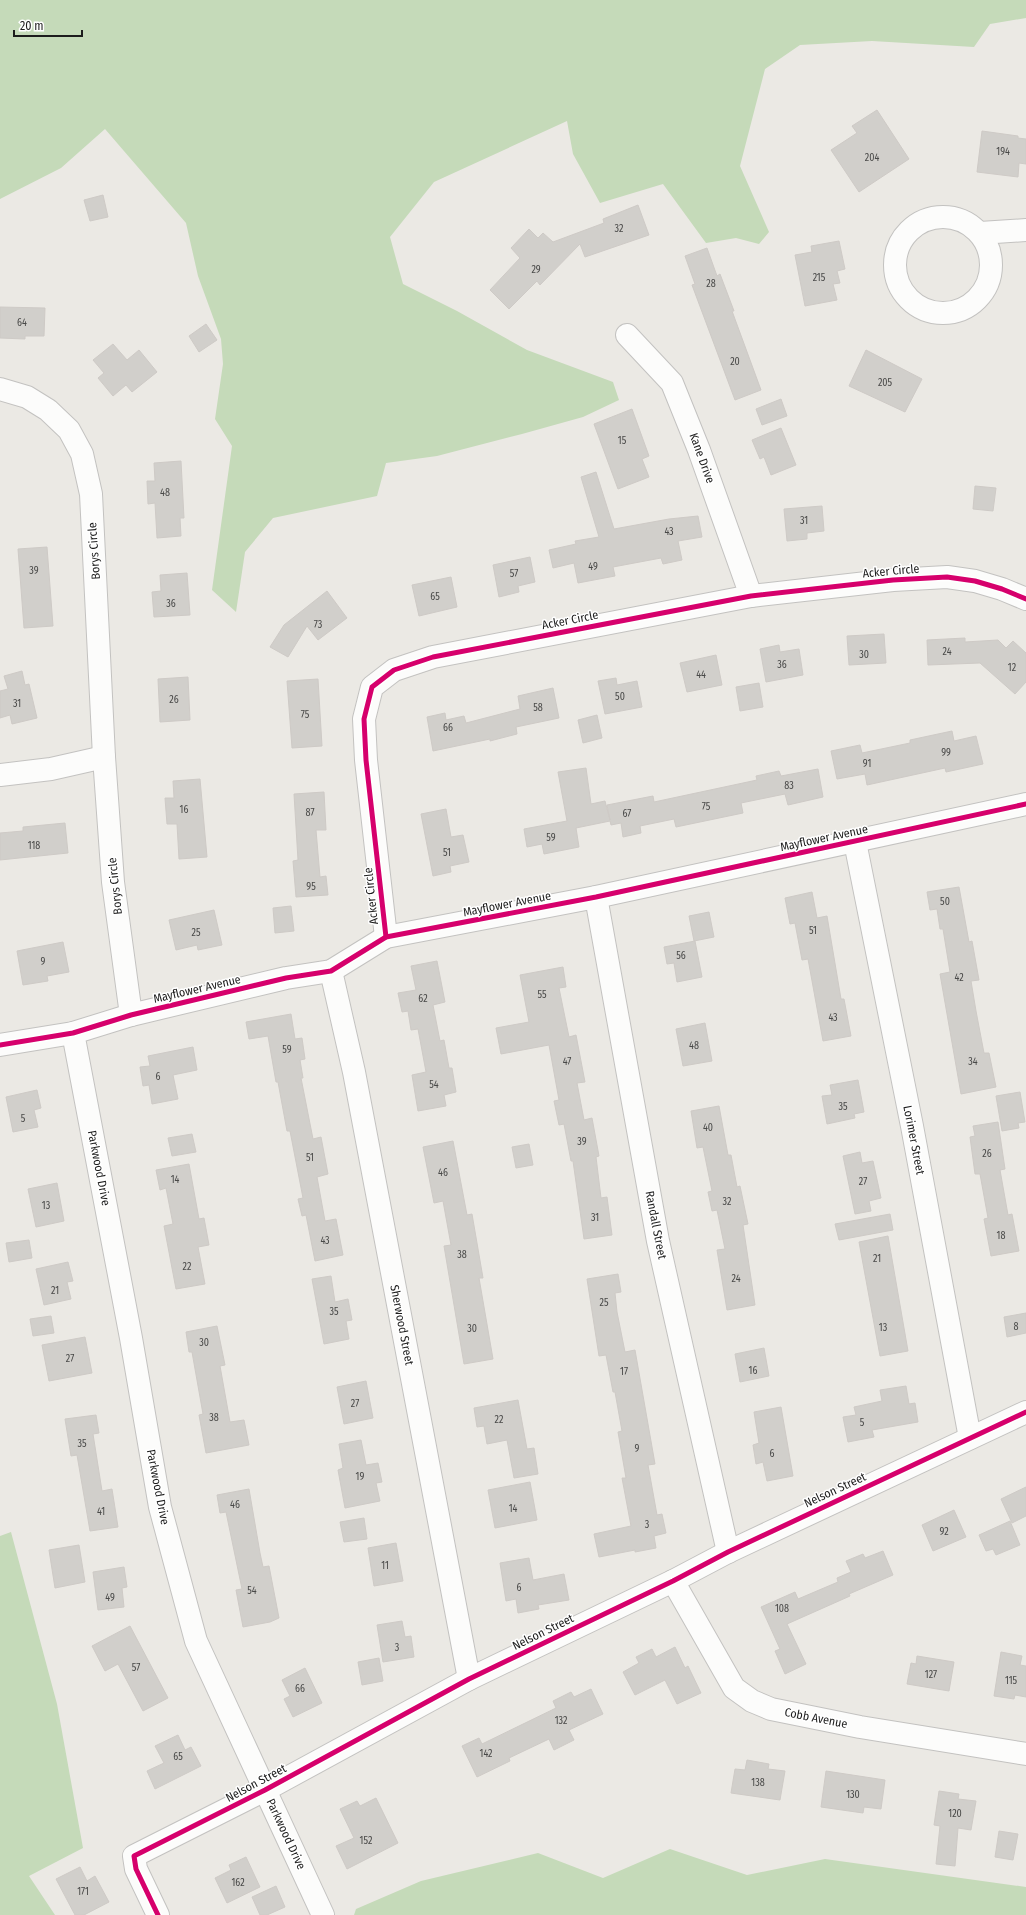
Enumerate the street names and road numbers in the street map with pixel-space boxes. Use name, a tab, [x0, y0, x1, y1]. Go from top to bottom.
street label: Kane Drive	[686, 431, 718, 485]
street label: Borys Circle	[85, 522, 103, 580]
street label: Acker Circle	[862, 562, 920, 580]
street label: Acker Circle	[541, 608, 599, 632]
street label: Mayflower Avenue	[779, 822, 869, 854]
street label: Borys Circle	[105, 857, 125, 915]
street label: Acker Circle	[361, 867, 381, 925]
street label: Mayflower Avenue	[462, 889, 552, 919]
street label: Mayflower Avenue	[152, 972, 242, 1006]
street label: Lorimer Street	[900, 1104, 928, 1176]
street label: Parkwood Drive	[85, 1129, 113, 1207]
street label: Randall Street	[642, 1190, 670, 1261]
street label: Sherwood Street	[387, 1284, 417, 1366]
street label: Parkwood Drive	[144, 1448, 172, 1526]
street label: Nelson Street	[802, 1470, 868, 1510]
street label: Nelson Street	[510, 1611, 576, 1653]
street label: Cobb Avenue	[783, 1705, 849, 1731]
street label: Nelson Street	[223, 1761, 289, 1805]
street label: Parkwood Drive	[264, 1796, 309, 1872]

